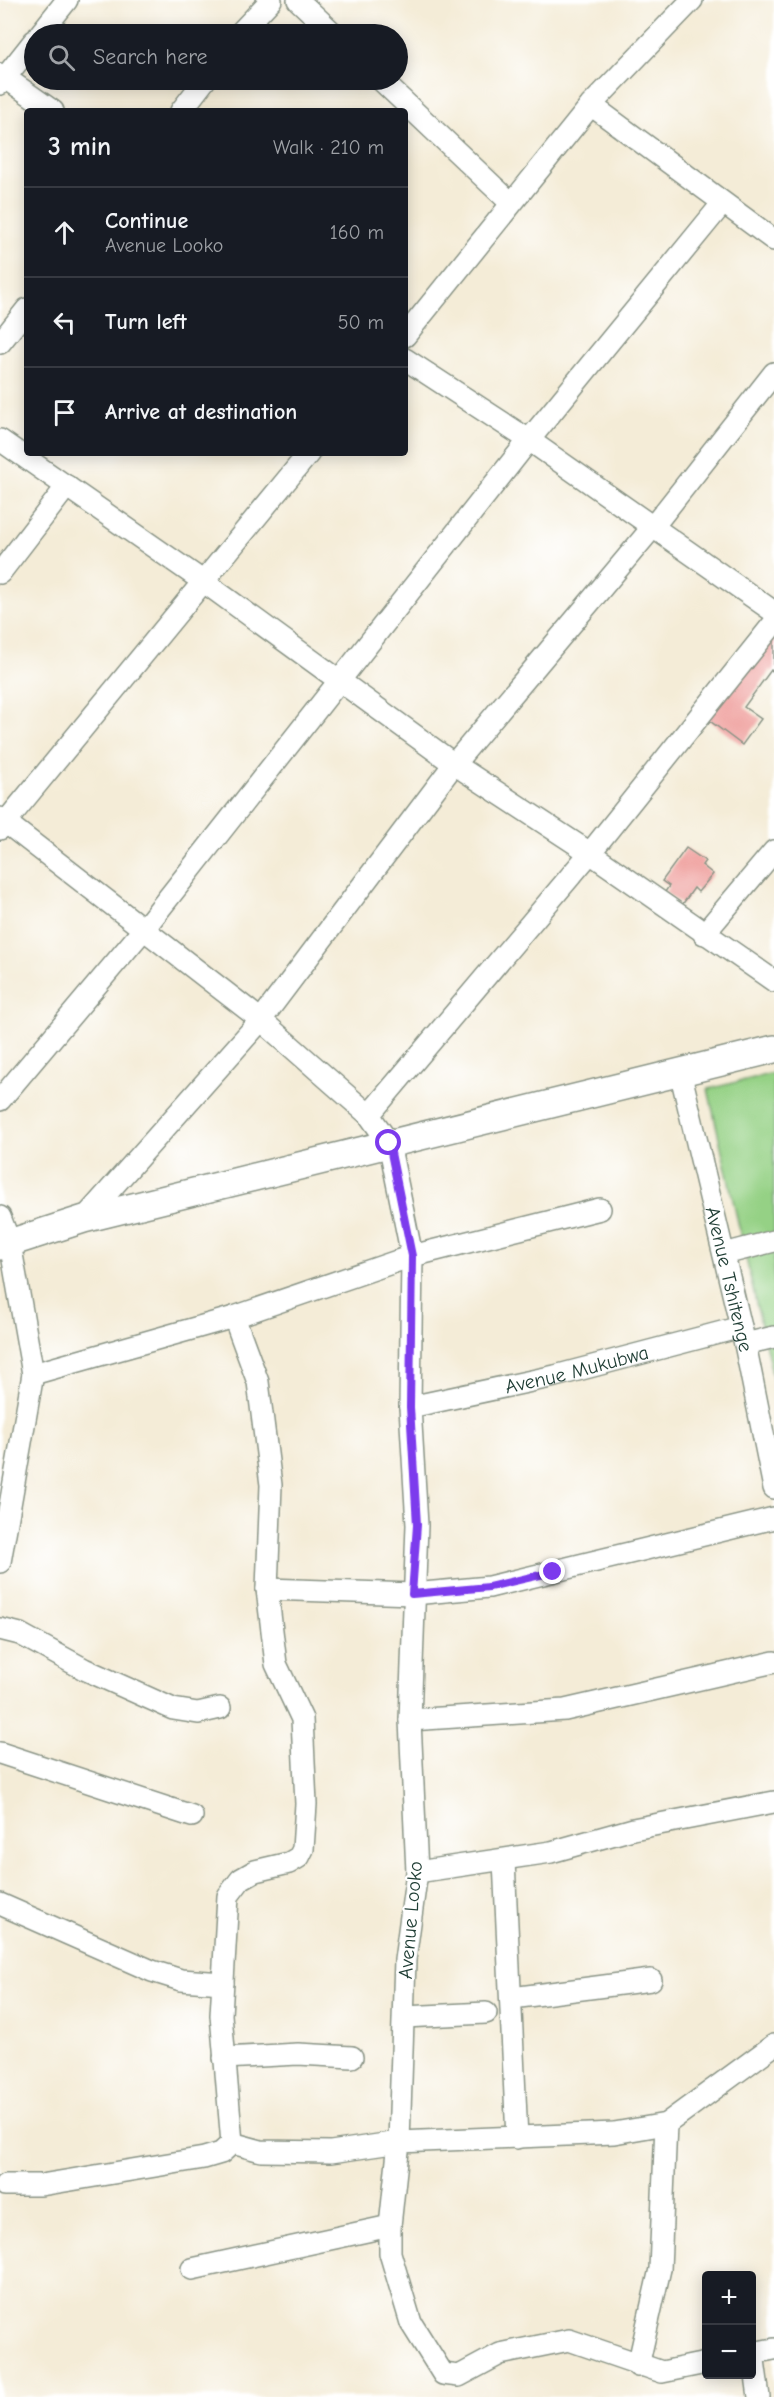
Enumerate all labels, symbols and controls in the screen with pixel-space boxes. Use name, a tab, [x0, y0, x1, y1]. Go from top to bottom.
search box	[24, 24, 408, 90]
icon: search	[45, 41, 78, 74]
text: Search here	[93, 44, 208, 70]
text: 3 min	[48, 132, 111, 162]
text: Walk · 210 m	[273, 136, 384, 159]
text: Continue	[105, 208, 188, 234]
icon: ahead	[48, 216, 81, 249]
text: 160 m	[330, 221, 384, 244]
text: Avenue Looko	[105, 234, 223, 257]
icon: left	[48, 306, 81, 339]
text: Turn left	[105, 309, 187, 335]
text: 50 m	[338, 311, 384, 334]
icon: arrive	[48, 396, 81, 429]
text: Arrive at destination	[105, 399, 297, 425]
route start	[375, 1129, 401, 1155]
street label: Avenue Tshitenge	[701, 1204, 757, 1354]
street label: Avenue Mukubwa	[503, 1341, 651, 1398]
route end	[539, 1558, 565, 1584]
street label: Avenue Looko	[394, 1860, 427, 1980]
map controls	[702, 2271, 756, 2379]
button: +	[702, 2271, 756, 2325]
button: −	[702, 2325, 756, 2379]

